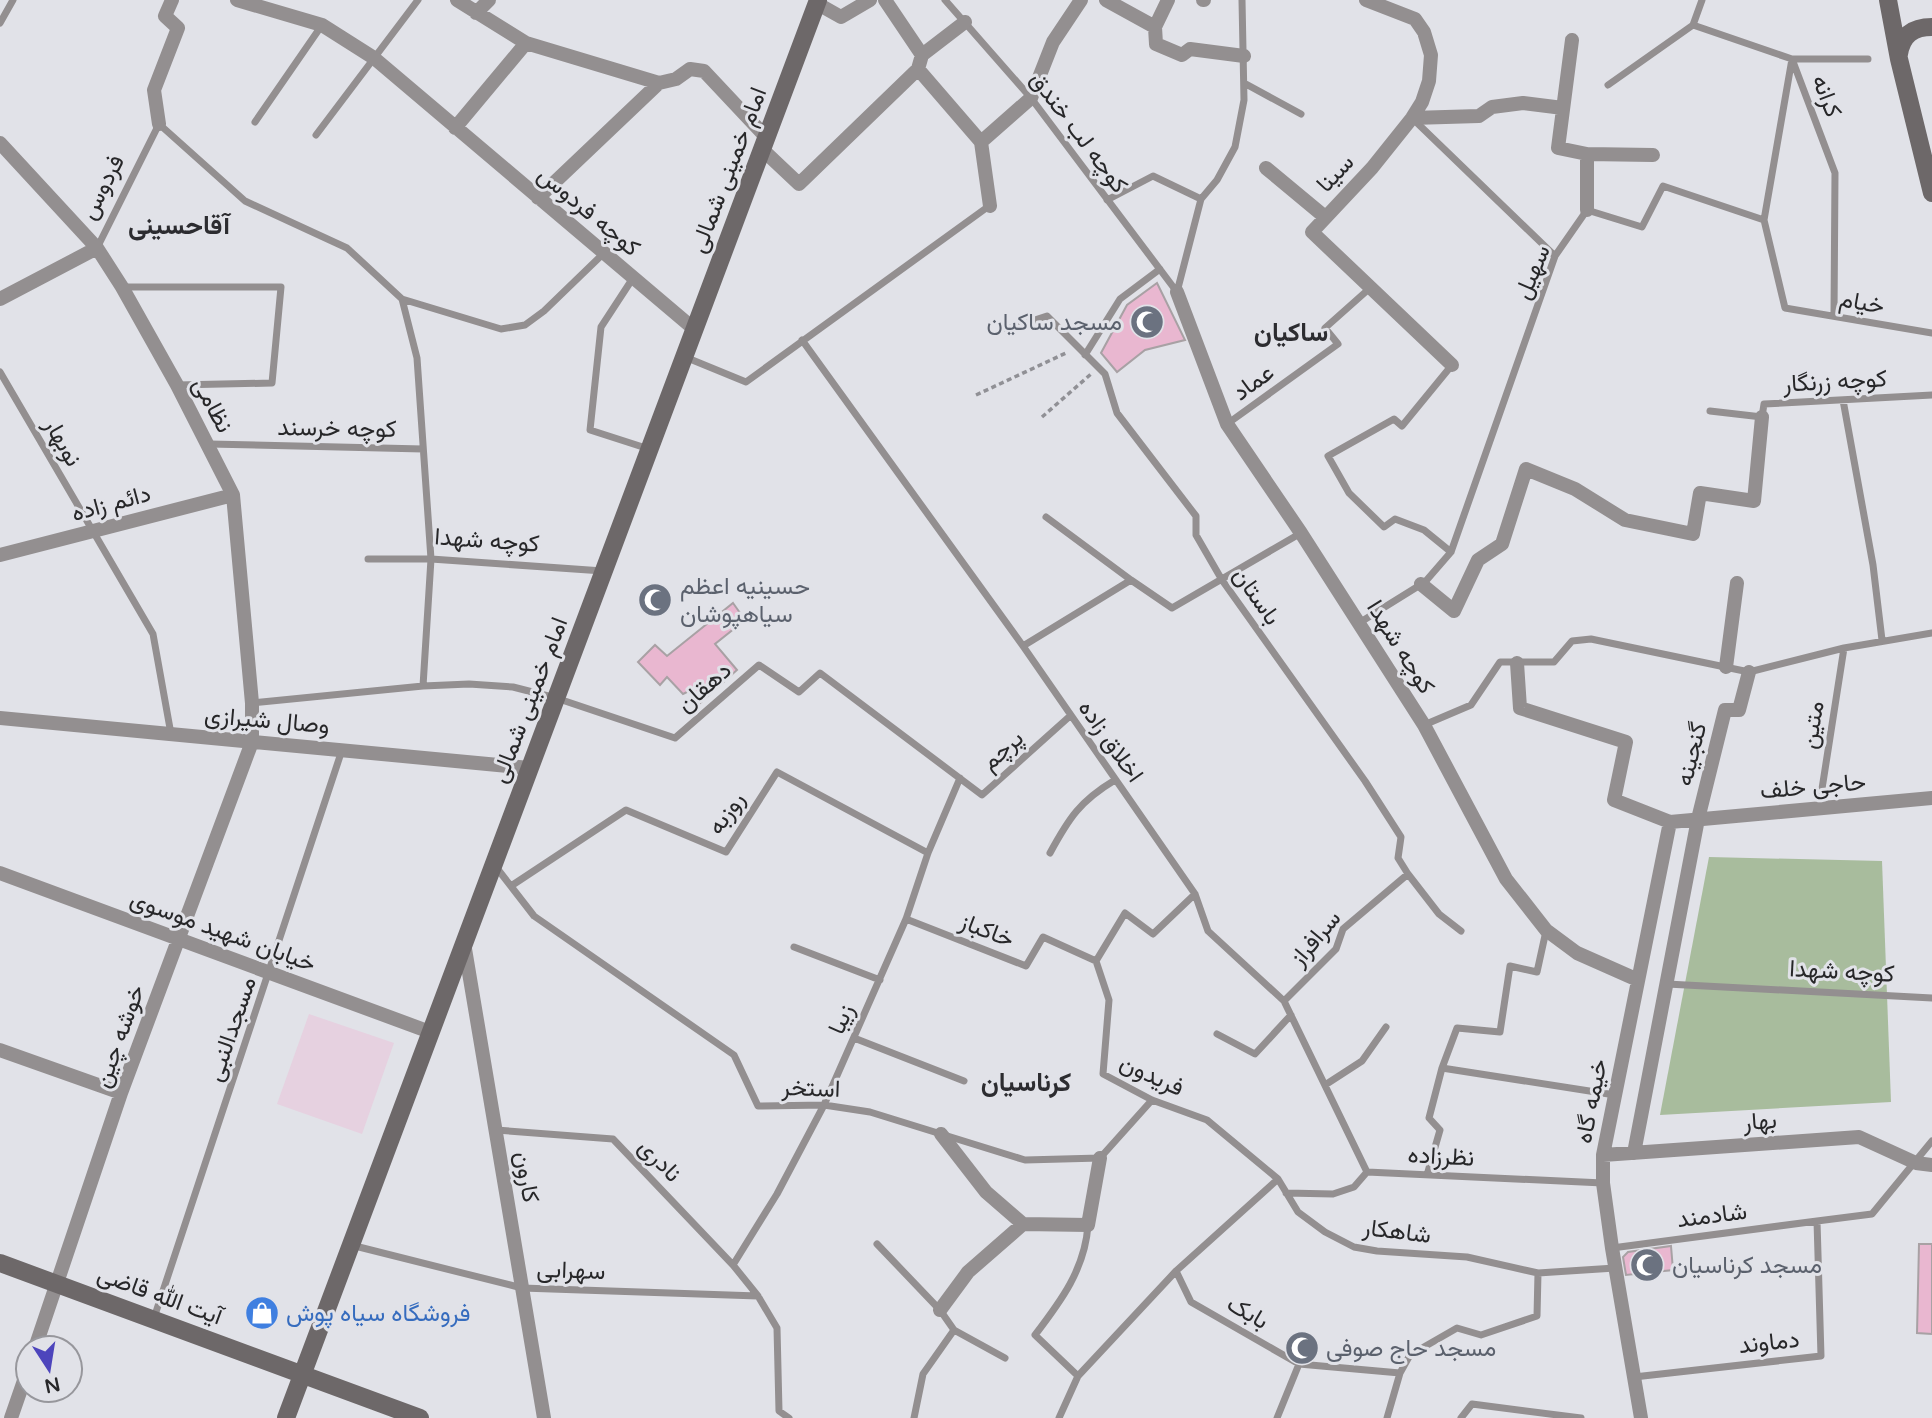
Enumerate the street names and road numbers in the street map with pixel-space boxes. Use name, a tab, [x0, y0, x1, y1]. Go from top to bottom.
street label: کوچه لب خندق	[1023, 66, 1134, 200]
street label: کرانه	[1805, 71, 1848, 122]
street label: امام خمینی شمالی	[684, 83, 774, 257]
street label: سینا	[1310, 148, 1360, 199]
street label: فردوس	[74, 150, 131, 224]
street label: کوچه فردوس	[531, 160, 646, 263]
street label: سهیل	[1508, 241, 1557, 304]
street label: خیام	[1837, 284, 1887, 322]
street label: عماد	[1227, 358, 1280, 407]
street label: کوچه زرنگار	[1781, 364, 1888, 400]
street label: نظامی	[186, 373, 239, 438]
street label: نوبهار	[37, 412, 88, 472]
street label: کوچه خرسند	[277, 413, 397, 445]
street label: دائم زاده	[68, 479, 154, 529]
street label: کوچه شهدا	[433, 522, 541, 560]
street label: باستان	[1226, 562, 1287, 631]
street label: کوچه شهدا	[1360, 595, 1441, 700]
street label: امام خمینی شمالی	[485, 613, 575, 787]
street label: دهقان	[671, 656, 737, 719]
street label: اخلاق زاده	[1072, 695, 1149, 788]
street label: متین	[1794, 699, 1831, 751]
street label: وصال شیرازی	[203, 701, 331, 740]
street label: گنجینه	[1670, 719, 1713, 789]
street label: پرچم	[975, 724, 1030, 778]
street label: حاجی خلف	[1759, 767, 1867, 806]
street label: روزبه	[701, 786, 751, 840]
street label: خیابان شهید موسوی	[126, 884, 320, 979]
street label: سرافراز	[1283, 904, 1347, 973]
street label: خاکباز	[955, 907, 1018, 954]
street label: کوچه شهدا	[1789, 954, 1895, 990]
street label: مسجدالنبی	[200, 973, 263, 1085]
street label: خوشه چین	[87, 981, 152, 1092]
street label: زیبا	[822, 999, 861, 1039]
street label: فریدون	[1115, 1048, 1188, 1103]
street label: خیمه گاه	[1569, 1056, 1614, 1146]
street label: استخر	[780, 1073, 841, 1104]
street label: بهار	[1741, 1106, 1778, 1137]
street label: نادری	[632, 1132, 687, 1188]
street label: نظرزاده	[1407, 1140, 1475, 1173]
street label: کارون	[508, 1149, 545, 1205]
street label: شادمند	[1675, 1197, 1749, 1234]
street label: شاهکار	[1360, 1213, 1433, 1250]
street label: سهرابی	[536, 1255, 606, 1286]
street label: آیت الله قاضی	[93, 1259, 229, 1332]
street label: بابک	[1222, 1289, 1274, 1336]
street label: دماوند	[1737, 1325, 1801, 1360]

